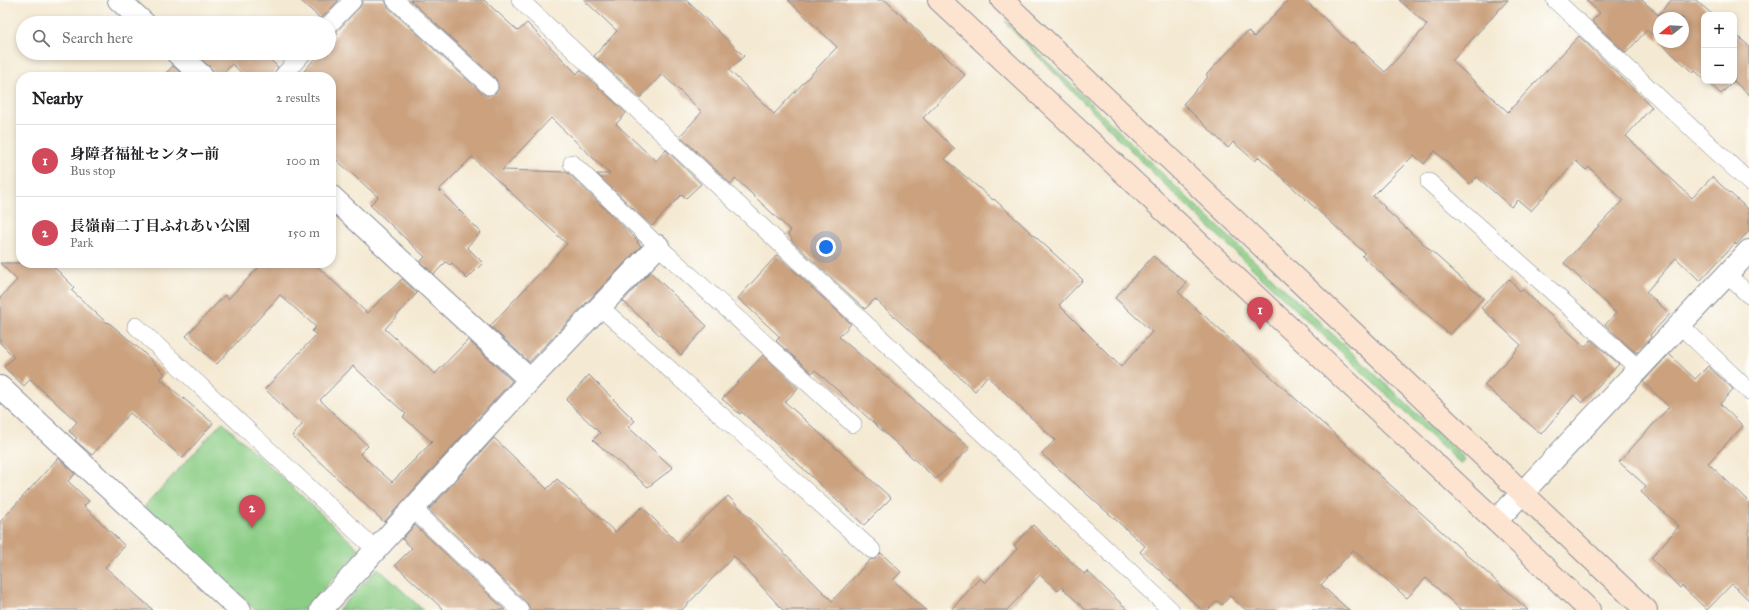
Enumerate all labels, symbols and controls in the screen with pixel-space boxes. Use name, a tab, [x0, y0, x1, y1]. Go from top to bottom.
north arrow	[1653, 12, 1689, 48]
map controls	[1701, 12, 1737, 84]
button: +	[1701, 12, 1737, 48]
search box	[16, 16, 336, 60]
icon: search	[30, 27, 52, 49]
text: Search here	[62, 29, 133, 47]
button: −	[1701, 48, 1737, 84]
text: Nearby	[32, 88, 83, 109]
text: 2 results	[276, 90, 320, 106]
text: 身障者福祉センター前	[70, 145, 219, 163]
text: 1	[42, 153, 48, 169]
text: 100 m	[286, 153, 320, 169]
text: Bus stop	[70, 163, 116, 179]
text: 長嶺南二丁目ふれあい公園	[70, 217, 250, 235]
text: 2	[42, 225, 48, 241]
text: 150 m	[288, 225, 320, 241]
text: Park	[70, 235, 94, 251]
your location	[816, 237, 836, 257]
pin: 1	[1247, 297, 1273, 330]
pin: 2	[239, 495, 265, 528]

